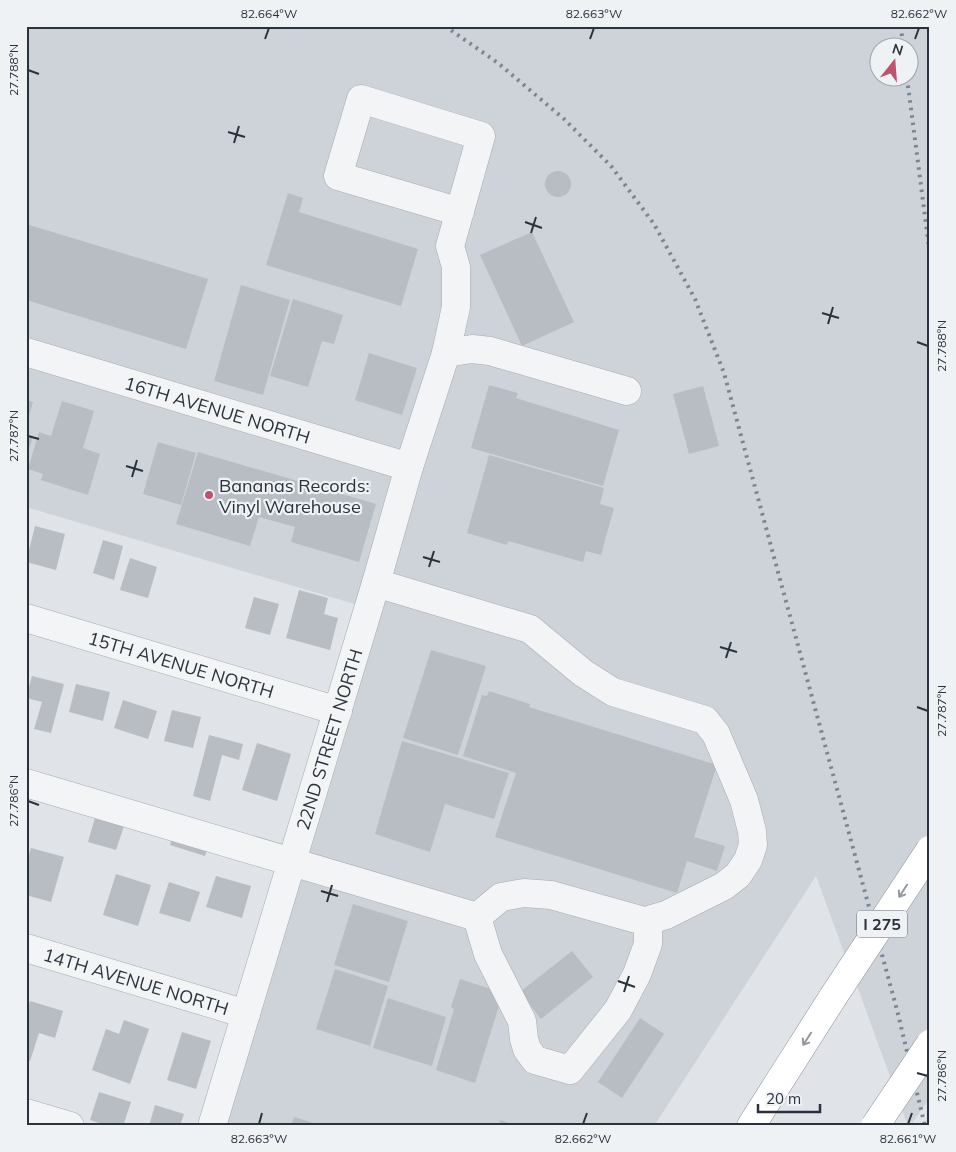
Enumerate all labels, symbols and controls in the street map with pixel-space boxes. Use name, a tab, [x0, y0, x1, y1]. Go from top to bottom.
text: 82.664°W	[241, 6, 297, 21]
text: 82.663°W	[566, 6, 622, 21]
text: 82.662°W	[891, 6, 947, 21]
north arrow	[868, 38, 918, 88]
text: N	[890, 39, 905, 60]
text: 27.788°N	[6, 44, 21, 96]
text: 27.788°N	[934, 320, 949, 372]
street label: 16TH AVENUE NORTH	[122, 371, 313, 448]
text: 27.787°N	[6, 410, 21, 462]
place label: Bananas Records: Vinyl Warehouse	[219, 474, 370, 518]
marker: Bananas Records: Vinyl Warehouse	[203, 489, 215, 501]
street label: 15TH AVENUE NORTH	[86, 626, 277, 703]
street label: 22ND STREET NORTH	[291, 646, 367, 833]
text: 27.787°N	[934, 685, 949, 737]
text: 27.786°N	[6, 775, 21, 827]
one-way arrow	[898, 884, 908, 898]
road number: I 275	[857, 911, 907, 938]
street label: 14TH AVENUE NORTH	[41, 942, 232, 1020]
one-way arrow	[802, 1031, 812, 1045]
text: 27.786°N	[934, 1050, 949, 1102]
scale bar	[758, 1082, 821, 1114]
text: 20 m	[766, 1089, 801, 1108]
text: 82.663°W	[231, 1131, 287, 1146]
text: 82.662°W	[555, 1131, 611, 1146]
text: 82.661°W	[880, 1131, 936, 1146]

